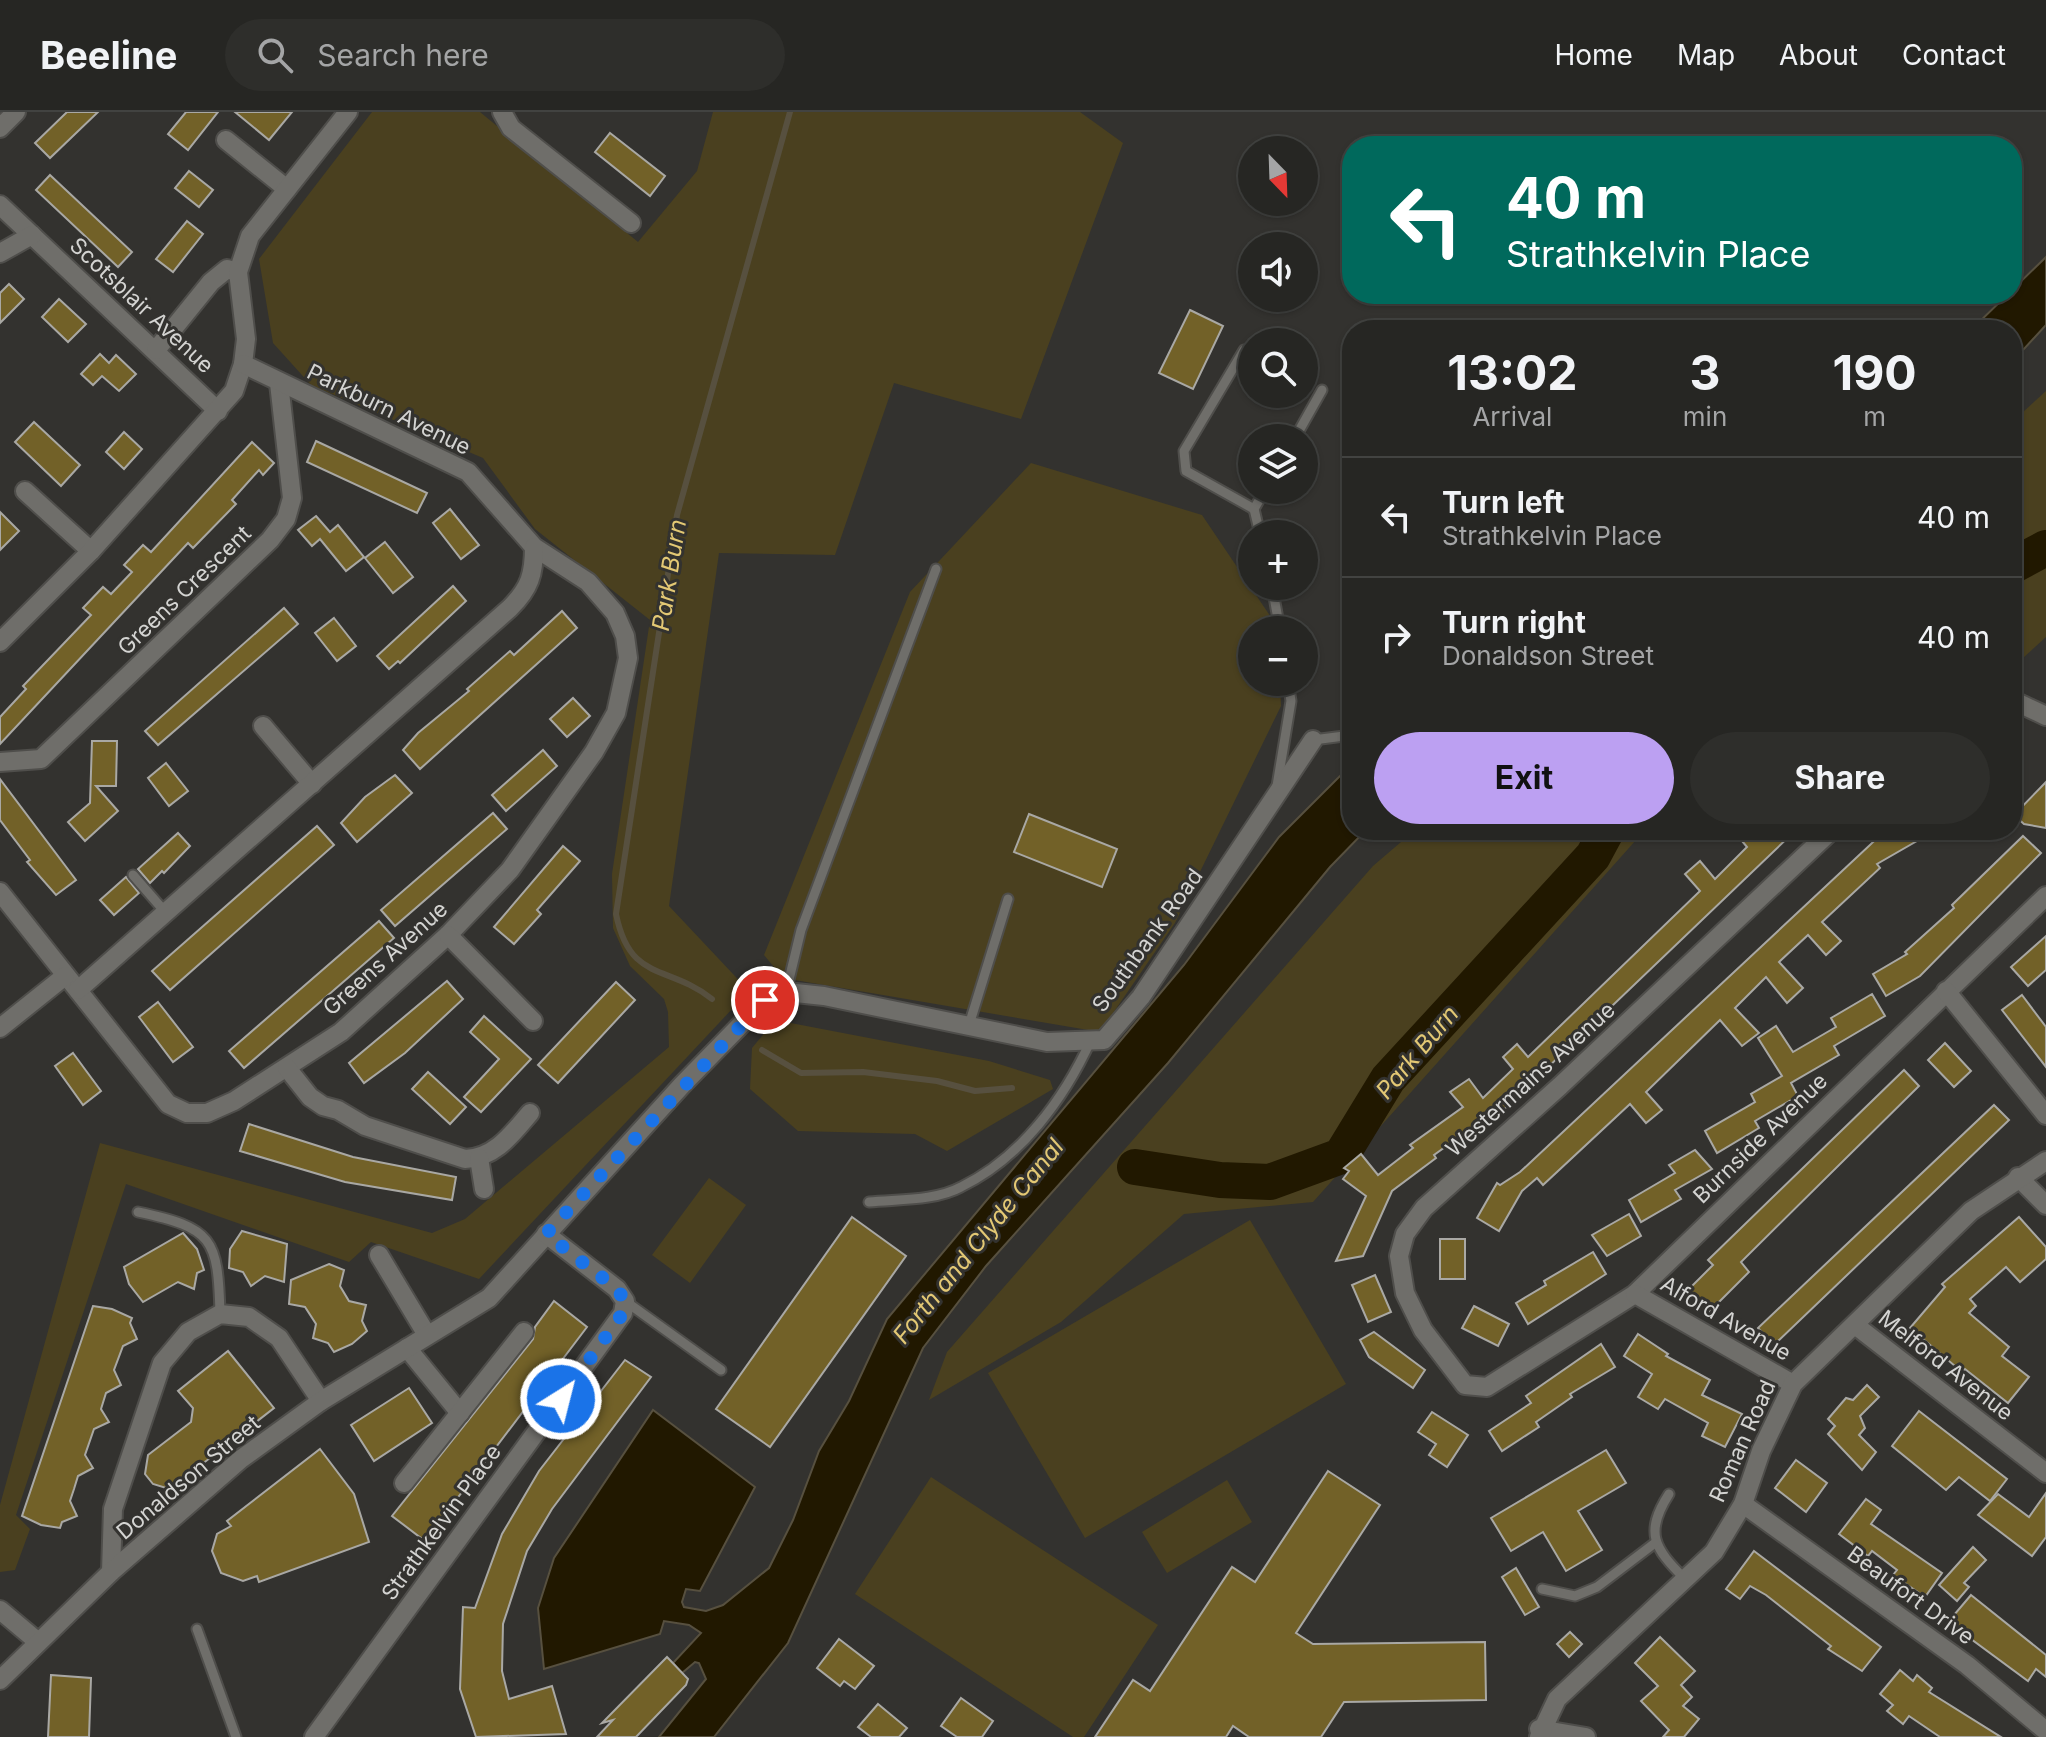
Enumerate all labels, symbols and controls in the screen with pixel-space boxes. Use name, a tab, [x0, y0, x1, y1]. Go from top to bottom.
search box	[225, 19, 785, 91]
text: Beeline	[40, 32, 177, 78]
icon: search	[253, 33, 297, 77]
text: Search here	[317, 37, 489, 73]
text: Home	[1554, 38, 1633, 72]
text: Map	[1677, 38, 1735, 72]
text: About	[1779, 38, 1858, 72]
text: Contact	[1902, 38, 2006, 72]
north arrow	[1238, 136, 1318, 216]
map controls	[1238, 136, 1318, 696]
text: 40 m	[1506, 164, 1646, 232]
icon: left	[1374, 168, 1478, 272]
street label: Scotsblair Avenue	[65, 232, 219, 378]
button: sound	[1238, 232, 1318, 312]
text: Strathkelvin Place	[1506, 232, 1810, 276]
button: search	[1238, 328, 1318, 408]
text: 13:02	[1447, 343, 1578, 402]
text: 3	[1690, 343, 1721, 402]
text: 190	[1833, 343, 1917, 402]
street label: Parkburn Avenue	[303, 358, 475, 460]
text: Arrival	[1472, 401, 1552, 432]
text: min	[1683, 401, 1727, 432]
text: m	[1863, 401, 1886, 432]
button: layers	[1238, 424, 1318, 504]
text: Turn left	[1442, 484, 1564, 520]
icon: left	[1374, 495, 1418, 539]
text: 40 m	[1917, 499, 1990, 535]
water label: Park Burn	[646, 517, 692, 633]
street label: Greens Crescent	[112, 520, 256, 660]
button: +	[1238, 520, 1318, 600]
text: Strathkelvin Place	[1442, 520, 1662, 551]
text: Turn right	[1442, 604, 1586, 640]
icon: right	[1374, 615, 1418, 659]
button: −	[1238, 616, 1318, 696]
text: 40 m	[1917, 619, 1990, 655]
text: Donaldson Street	[1442, 640, 1654, 671]
button: Exit	[1374, 732, 1674, 824]
button: Share	[1690, 732, 1990, 824]
street label: Southbank Road	[1086, 863, 1208, 1017]
street label: Greens Avenue	[318, 895, 452, 1021]
pin	[731, 966, 799, 1034]
icon: arrive	[743, 978, 787, 1022]
street label: Westermains Avenue	[1440, 996, 1620, 1162]
water label: Park Burn	[1370, 999, 1464, 1105]
street label: Burnside Avenue	[1688, 1068, 1832, 1208]
water label: Forth and Clyde Canal	[887, 1133, 1070, 1349]
street label: Alford Avenue	[1656, 1270, 1796, 1366]
street label: Melford Avenue	[1874, 1304, 2018, 1426]
position arrow	[519, 1357, 603, 1441]
street label: Roman Road	[1704, 1376, 1780, 1506]
street label: Donaldson Street	[111, 1409, 265, 1545]
street label: Strathkelvin Place	[376, 1439, 506, 1605]
street label: Beaufort Drive	[1843, 1540, 1979, 1650]

